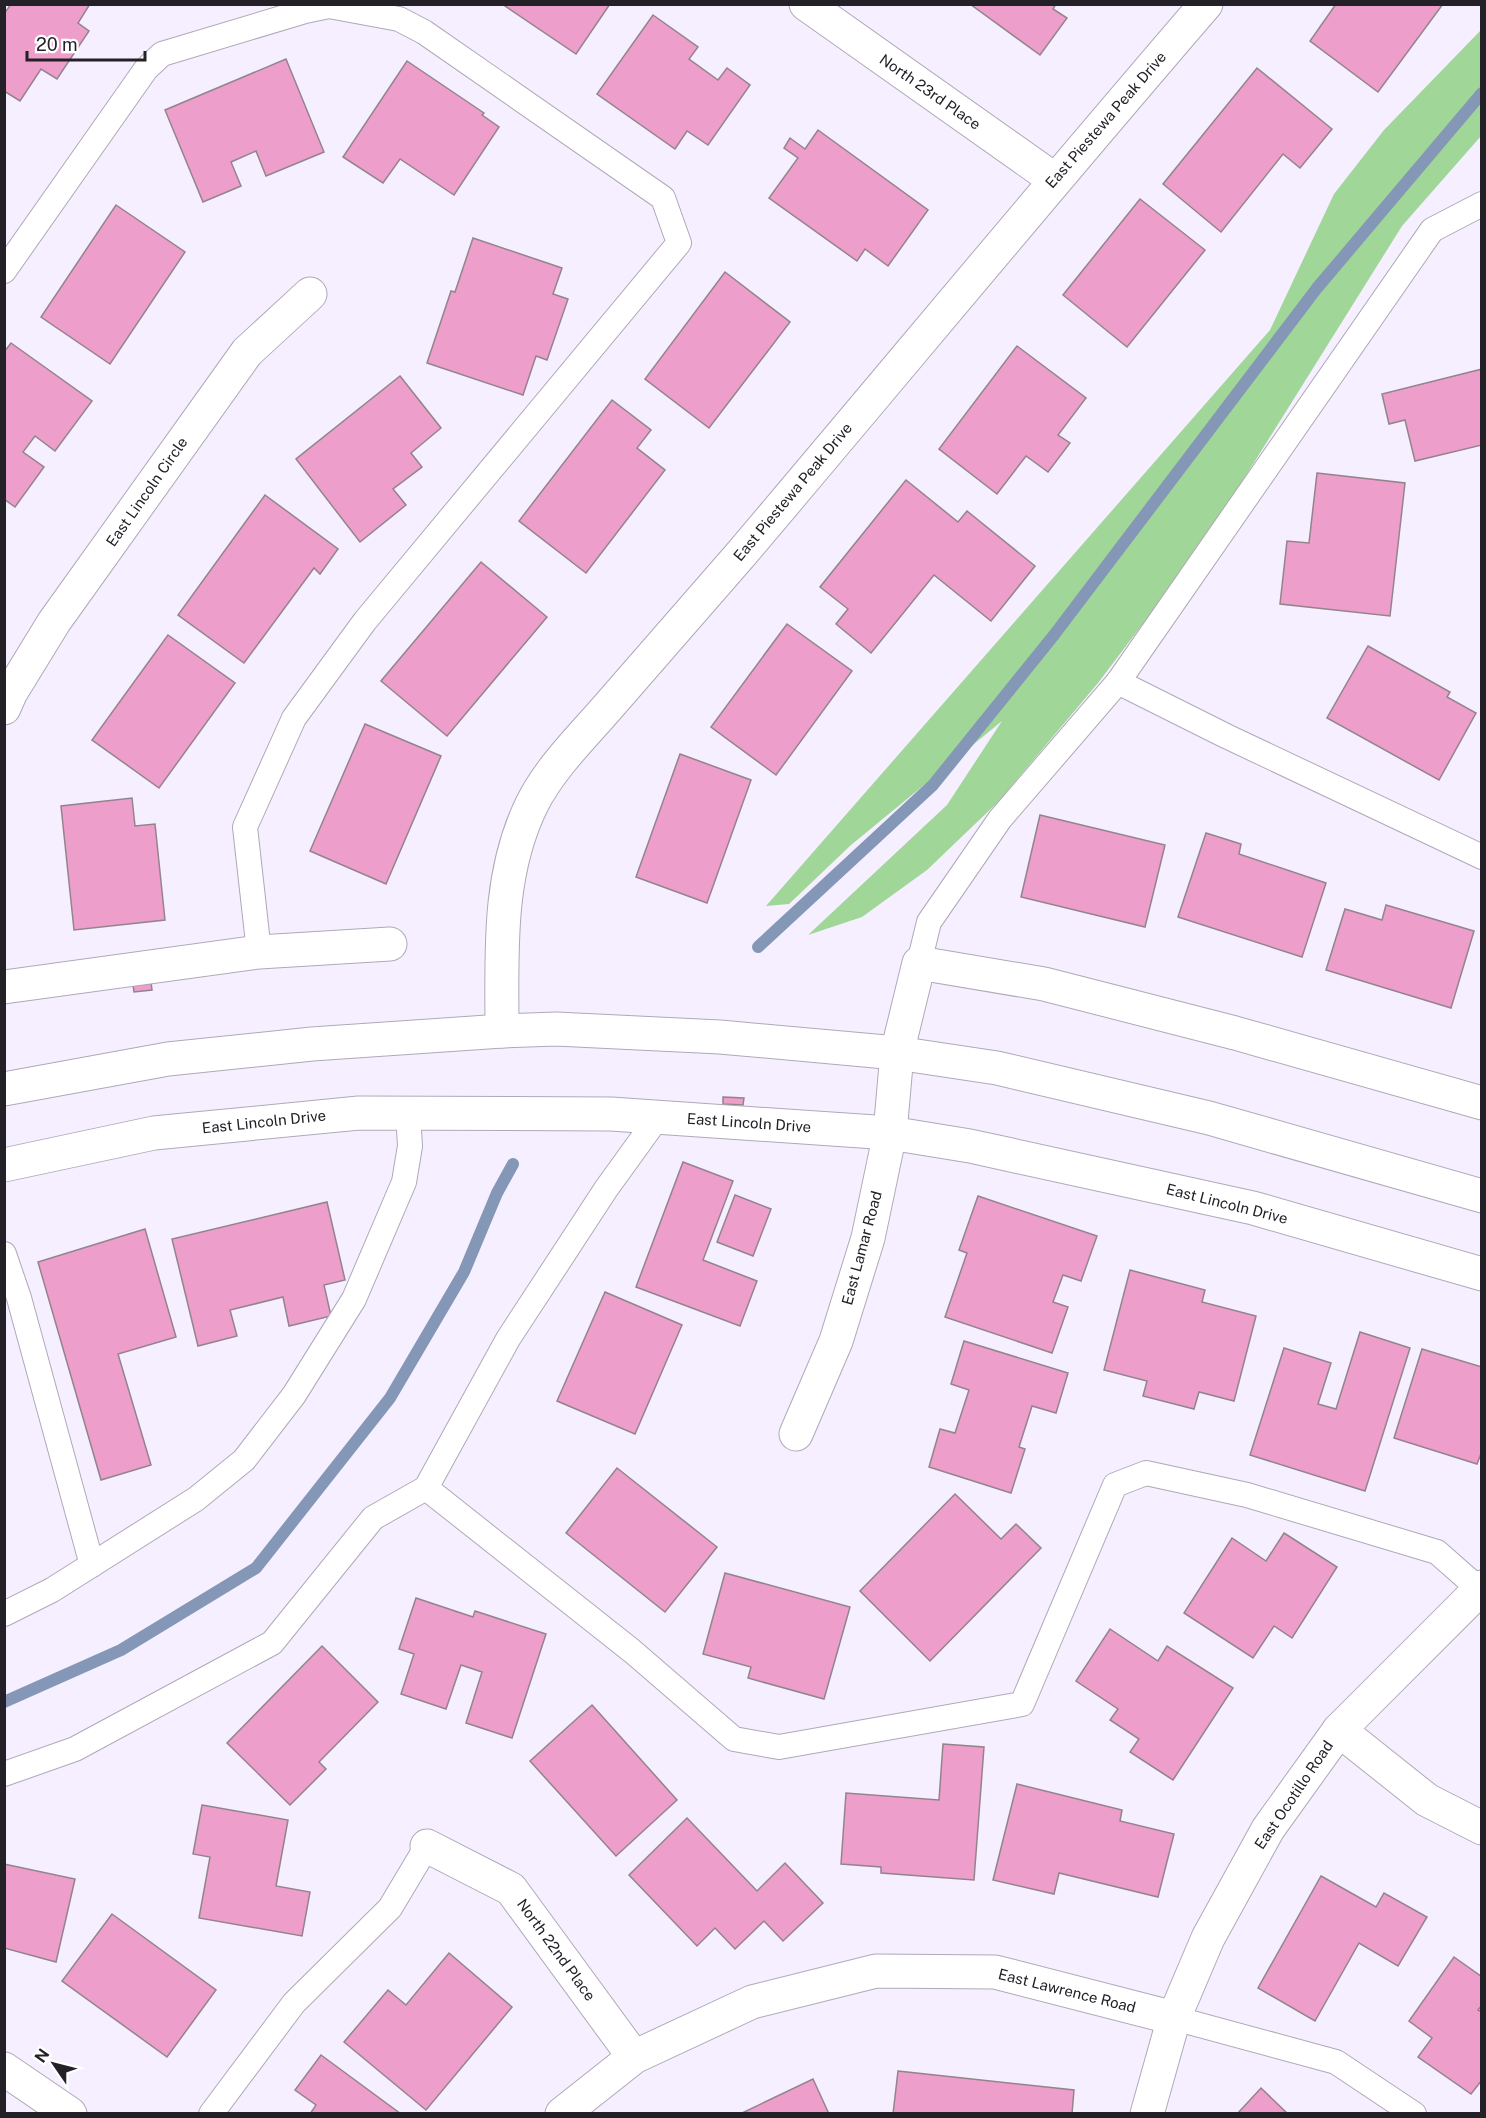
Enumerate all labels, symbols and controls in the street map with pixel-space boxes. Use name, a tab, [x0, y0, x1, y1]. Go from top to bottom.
scale bar	[27, 24, 146, 62]
text: 20 m	[36, 34, 78, 55]
street label: East Piestewa Peak Drive	[1042, 48, 1169, 191]
street label: North 23rd Place	[877, 50, 984, 133]
street label: East Piestewa Peak Drive	[730, 419, 855, 564]
street label: East Lincoln Circle	[103, 434, 191, 550]
street label: East Lincoln Drive	[201, 1107, 327, 1136]
street label: East Lincoln Drive	[686, 1110, 812, 1135]
street label: East Lincoln Drive	[1165, 1180, 1290, 1227]
street label: East Lamar Road	[838, 1189, 885, 1307]
street label: East Ocotillo Road	[1251, 1737, 1336, 1852]
street label: North 22nd Place	[514, 1896, 599, 2004]
street label: East Lawrence Road	[997, 1965, 1138, 2016]
north arrow	[24, 2034, 84, 2094]
text: N	[31, 2045, 53, 2066]

